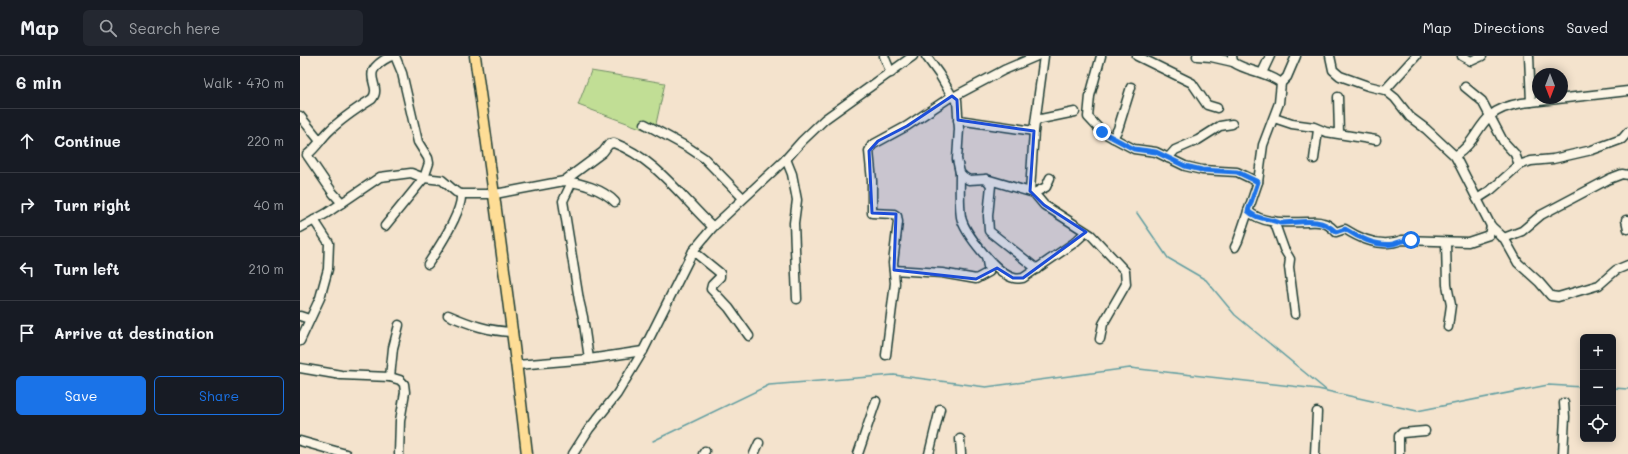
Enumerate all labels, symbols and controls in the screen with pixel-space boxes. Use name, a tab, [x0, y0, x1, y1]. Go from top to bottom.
search box	[83, 10, 363, 46]
text: Map	[20, 15, 59, 40]
icon: search	[97, 17, 119, 39]
text: Search here	[129, 18, 220, 38]
text: Map	[1423, 18, 1451, 37]
text: Directions	[1473, 18, 1544, 37]
text: Saved	[1566, 18, 1608, 37]
north arrow	[1532, 68, 1568, 104]
text: 6 min	[16, 71, 61, 93]
text: Walk · 470 m	[203, 74, 284, 91]
route end	[1093, 123, 1111, 141]
icon: ahead	[16, 130, 38, 152]
text: Continue	[54, 131, 121, 151]
text: 220 m	[247, 132, 284, 149]
icon: right	[16, 194, 38, 216]
text: Turn right	[54, 195, 131, 215]
text: 40 m	[254, 196, 284, 213]
route start	[1402, 231, 1420, 249]
icon: left	[16, 258, 38, 280]
text: Turn left	[54, 259, 119, 279]
text: 210 m	[248, 260, 284, 277]
icon: arrive	[16, 322, 38, 344]
text: Arrive at destination	[54, 323, 214, 343]
map controls	[1580, 334, 1616, 442]
button: +	[1580, 334, 1616, 370]
button: −	[1580, 370, 1616, 406]
button: Save	[16, 376, 146, 415]
button: Share	[154, 376, 284, 415]
button: locate	[1580, 406, 1616, 442]

